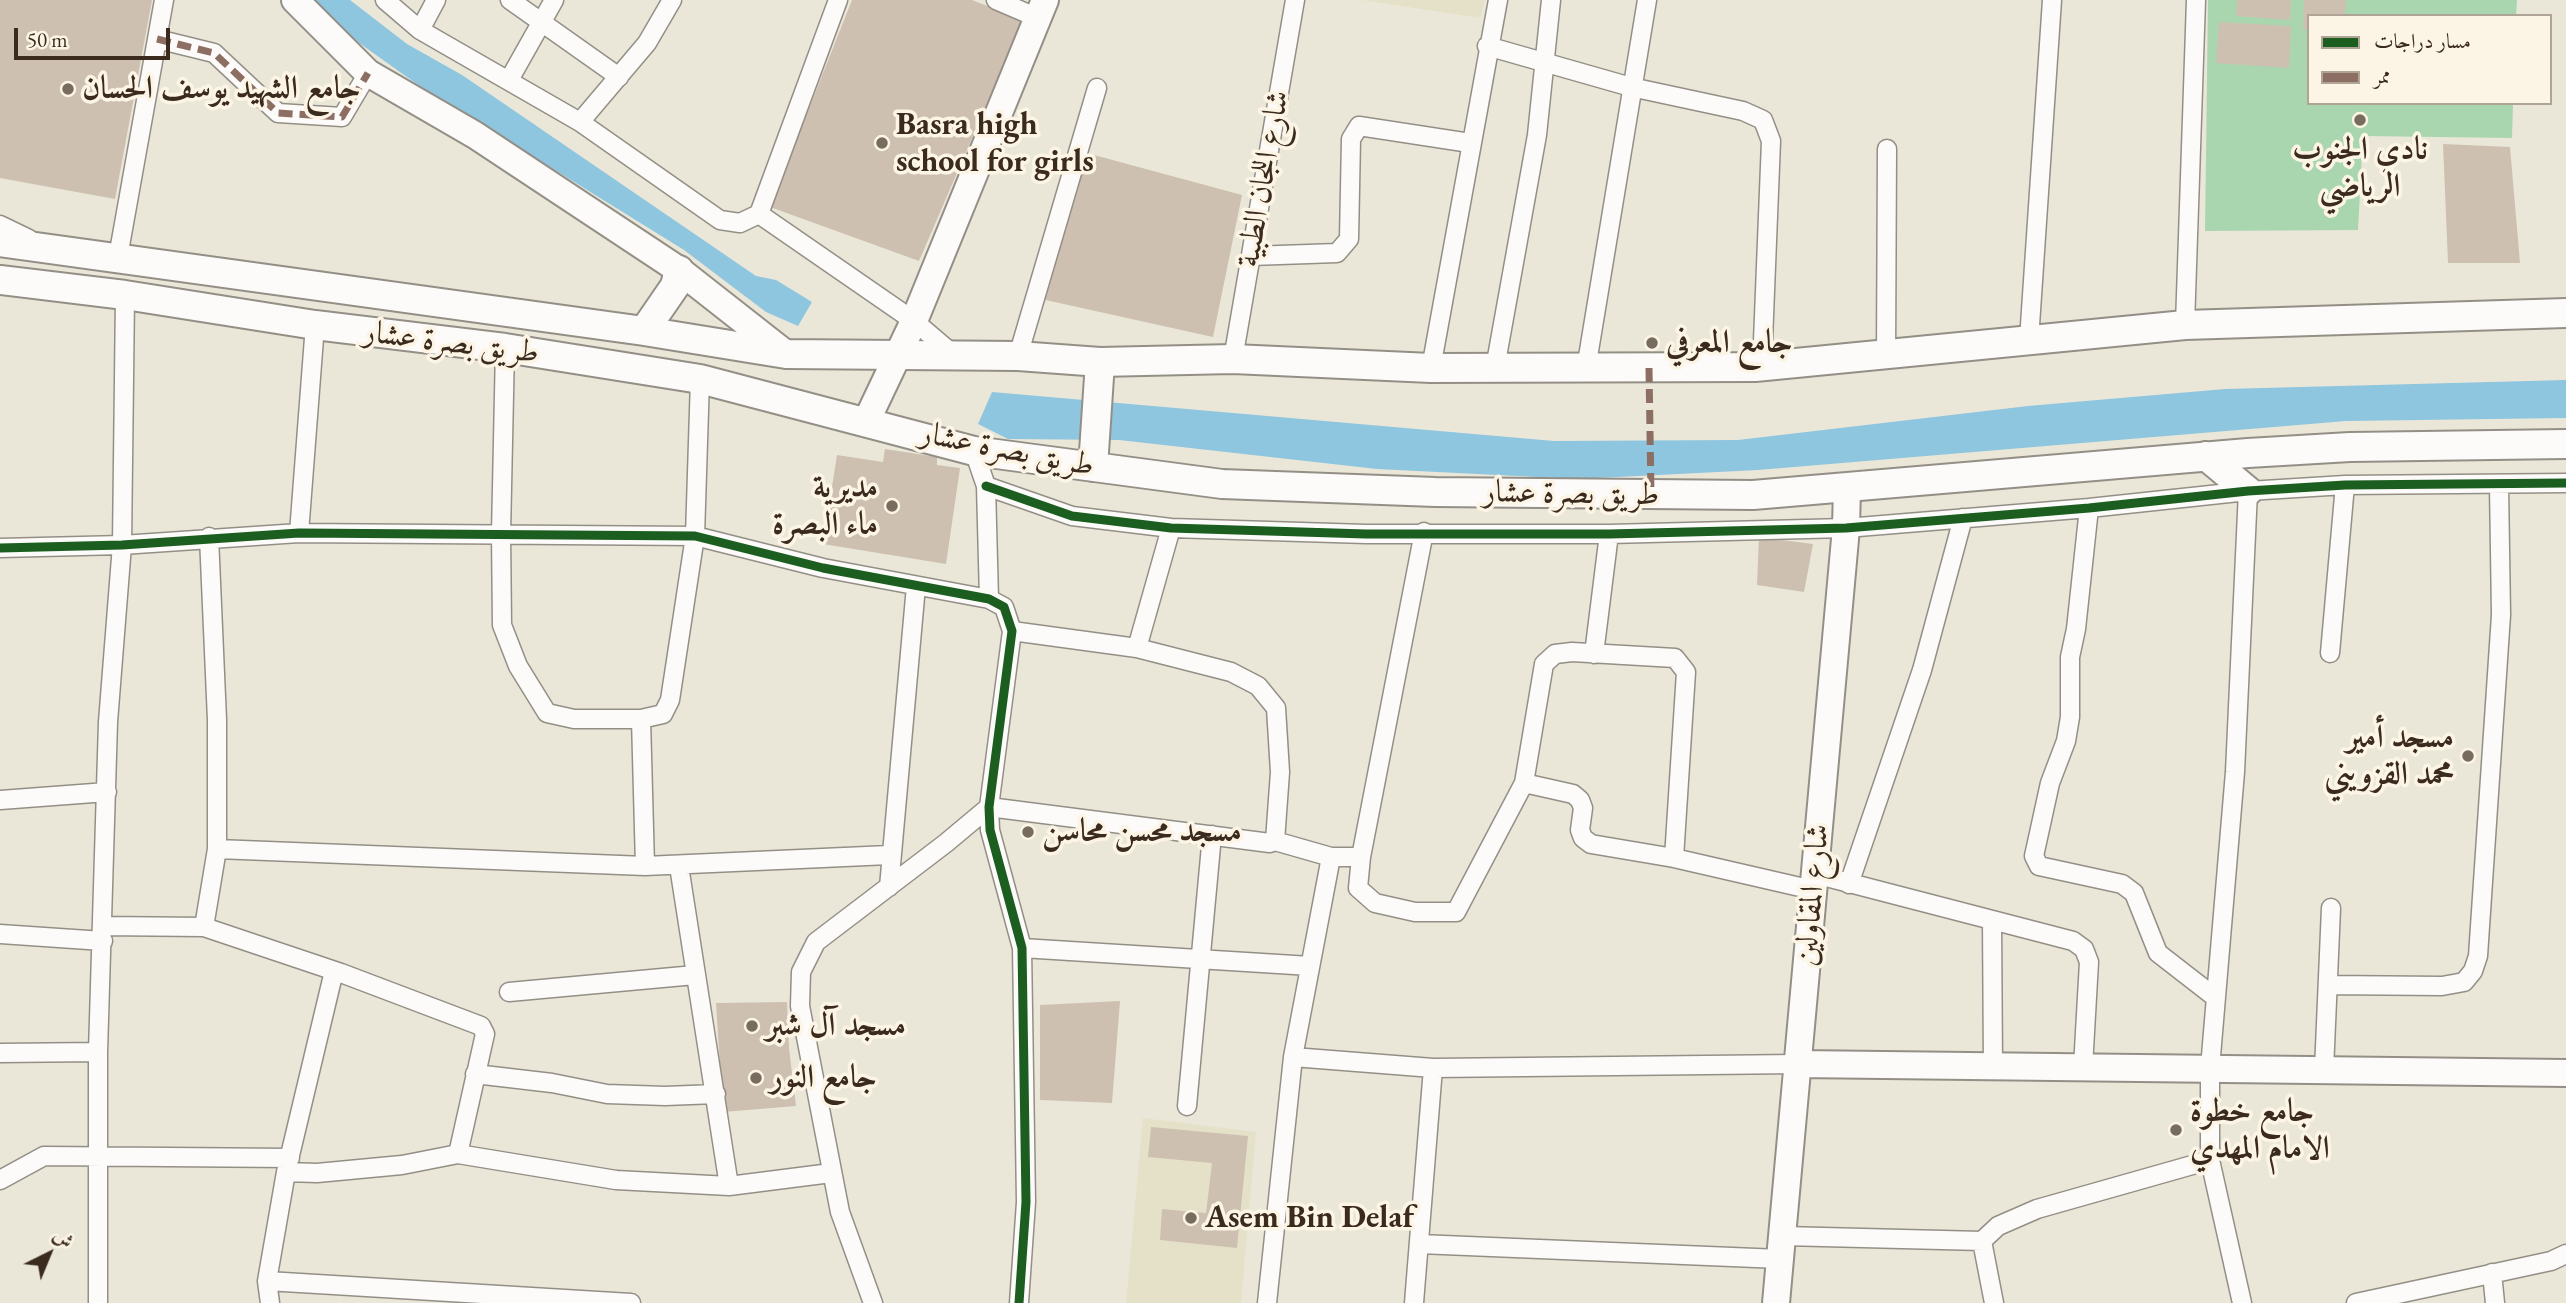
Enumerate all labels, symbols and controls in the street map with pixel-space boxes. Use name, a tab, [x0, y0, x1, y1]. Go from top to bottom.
scale bar	[18, 14, 173, 58]
legend	[2307, 14, 2552, 105]
text: 50 m	[27, 26, 68, 53]
text: مسار دراجات	[2374, 27, 2471, 54]
text: ممر	[2374, 62, 2391, 89]
place label: جامع الشهيد يوسف الحسان	[82, 70, 360, 108]
marker: جامع الشهيد يوسف الحسان	[60, 81, 76, 97]
street label: شارع اللجان الطبية	[1230, 88, 1298, 270]
place label: Basra high school for girls	[896, 106, 1094, 181]
marker: نادي الجنوب الرياضي	[2352, 112, 2368, 128]
place label: نادي الجنوب الرياضي	[2292, 131, 2428, 206]
marker: Basra high school for girls	[874, 135, 890, 151]
street label: طريق بصرة عشار	[361, 313, 541, 373]
place label: جامع المعرفي	[1666, 324, 1792, 362]
marker: جامع المعرفي	[1644, 335, 1660, 351]
street label: طريق بصرة عشار	[917, 414, 1097, 486]
place label: مديرية ماء البصرة	[772, 469, 878, 544]
street label: طريق بصرة عشار	[1482, 473, 1660, 515]
marker: مديرية ماء البصرة	[884, 498, 900, 514]
place label: مسجد أمير محمد القزويني	[2324, 719, 2454, 794]
marker: مسجد أمير محمد القزويني	[2460, 748, 2476, 764]
place label: مسجد محسن محاسن	[1042, 813, 1242, 851]
street label: شارع المقاولين	[1788, 822, 1838, 968]
marker: مسجد محسن محاسن	[1020, 824, 1036, 840]
place label: مسجد آل شبر	[766, 1007, 906, 1045]
marker: مسجد آل شبر	[744, 1018, 760, 1034]
place label: جامع النور	[770, 1059, 877, 1097]
marker: جامع النور	[748, 1070, 764, 1086]
place label: جامع خطوة الامام المهدي	[2190, 1093, 2330, 1168]
marker: جامع خطوة الامام المهدي	[2168, 1122, 2184, 1138]
place label: Asem Bin Delaf	[1205, 1199, 1414, 1237]
marker: Asem Bin Delaf	[1183, 1210, 1199, 1226]
north arrow	[14, 1219, 84, 1289]
text: ش	[48, 1223, 79, 1254]

